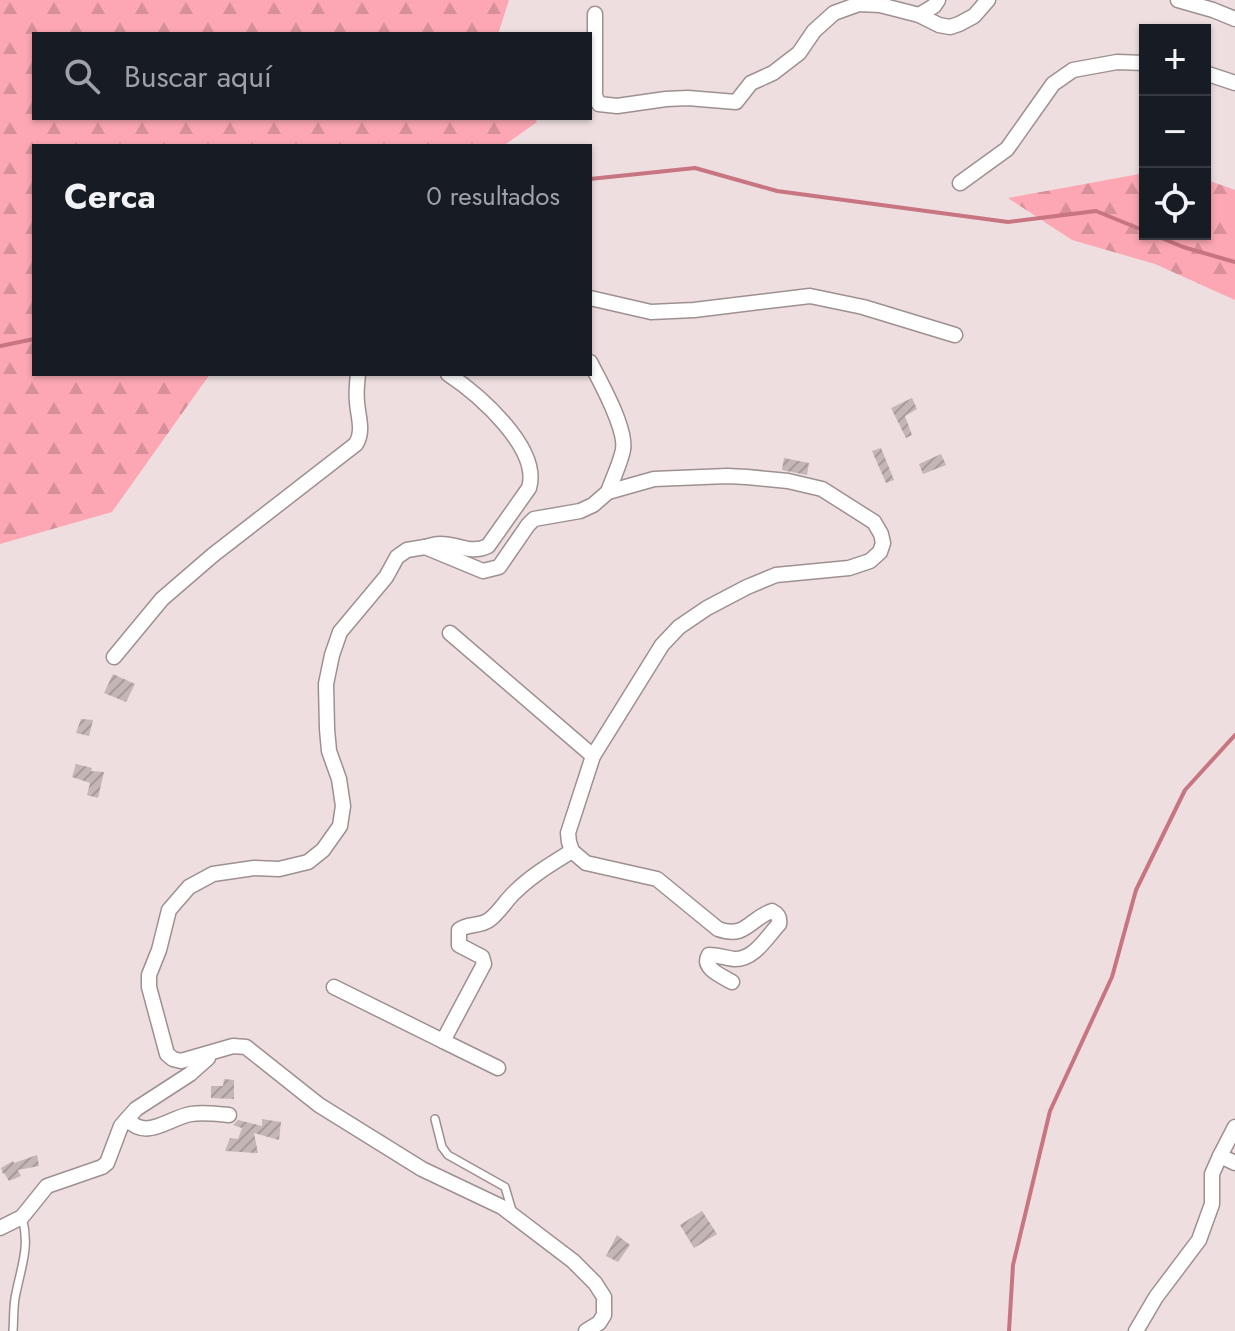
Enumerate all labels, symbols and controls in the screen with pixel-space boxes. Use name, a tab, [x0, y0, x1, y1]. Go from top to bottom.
map controls	[1139, 24, 1211, 240]
button: +	[1139, 24, 1211, 96]
search box	[32, 32, 592, 120]
icon: search	[60, 54, 104, 98]
text: Buscar aquí	[124, 55, 272, 98]
button: −	[1139, 96, 1211, 168]
button: locate	[1139, 168, 1211, 240]
text: Cerca	[64, 172, 156, 221]
text: 0 resultados	[426, 177, 560, 215]

